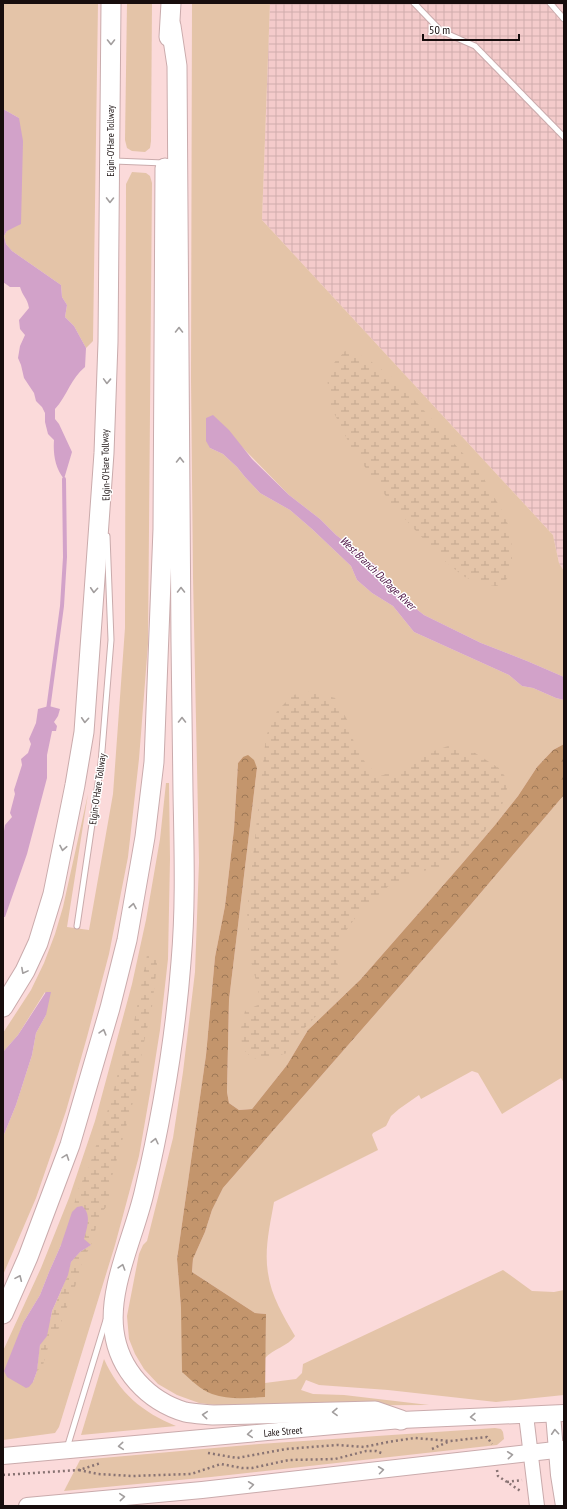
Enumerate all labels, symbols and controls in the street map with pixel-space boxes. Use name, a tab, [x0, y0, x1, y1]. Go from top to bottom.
scale bar	[423, 16, 519, 42]
text: 50 m	[429, 22, 450, 37]
one-way arrow	[107, 39, 115, 45]
street label: Elgin-O'Hare Tollway	[104, 105, 117, 177]
one-way arrow	[106, 197, 114, 203]
one-way arrow	[175, 327, 183, 333]
one-way arrow	[102, 378, 111, 384]
street label: Elgin-O'Hare Tollway	[98, 429, 113, 501]
one-way arrow	[176, 457, 184, 463]
water label: West Branch DuPage River	[337, 533, 420, 614]
one-way arrow	[90, 587, 99, 593]
one-way arrow	[177, 587, 185, 593]
one-way arrow	[80, 717, 89, 723]
one-way arrow	[178, 717, 186, 723]
street label: Elgin-O'Hare Tollway	[86, 752, 109, 825]
one-way arrow	[59, 845, 67, 851]
one-way arrow	[128, 903, 137, 909]
one-way arrow	[22, 967, 29, 974]
one-way arrow	[98, 1029, 107, 1036]
one-way arrow	[151, 1138, 159, 1145]
one-way arrow	[61, 1153, 69, 1160]
one-way arrow	[117, 1264, 126, 1271]
one-way arrow	[14, 1275, 22, 1282]
one-way arrow	[332, 1408, 338, 1417]
one-way arrow	[202, 1410, 208, 1419]
one-way arrow	[470, 1413, 476, 1422]
street label: Lake Street	[263, 1423, 303, 1440]
one-way arrow	[247, 1429, 254, 1438]
one-way arrow	[550, 1429, 559, 1435]
one-way arrow	[118, 1442, 124, 1451]
one-way arrow	[507, 1451, 513, 1460]
one-way arrow	[377, 1466, 384, 1475]
one-way arrow	[248, 1480, 254, 1489]
one-way arrow	[119, 1493, 125, 1502]

